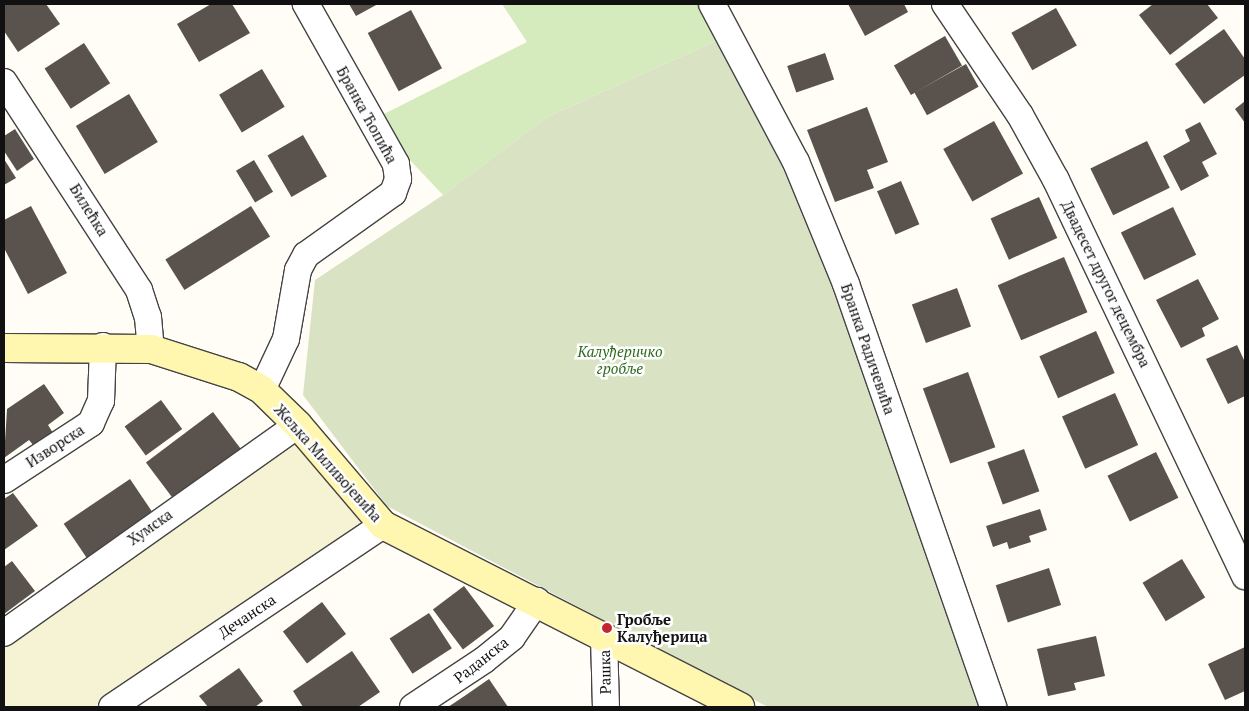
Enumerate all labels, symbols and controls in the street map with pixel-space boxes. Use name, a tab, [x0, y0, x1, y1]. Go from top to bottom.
street label: Бранка Ћопића	[333, 63, 401, 167]
street label: Билећка	[66, 181, 112, 239]
street label: Двадесет другог децембра	[1057, 197, 1155, 371]
street label: Бранка Радичевића	[837, 281, 899, 417]
park label: Калуђеричко гробље	[577, 342, 663, 377]
street label: Жељка Миливојевића	[270, 400, 386, 526]
street label: Изворска	[23, 421, 87, 471]
street label: Хумска	[124, 505, 176, 549]
street label: Дечанска	[215, 590, 279, 642]
place label: Гробље Калуђерица	[617, 610, 708, 645]
marker: Гробље Калуђерица	[601, 622, 613, 634]
street label: Раданска	[450, 633, 512, 687]
street label: Рашка	[596, 650, 614, 694]

